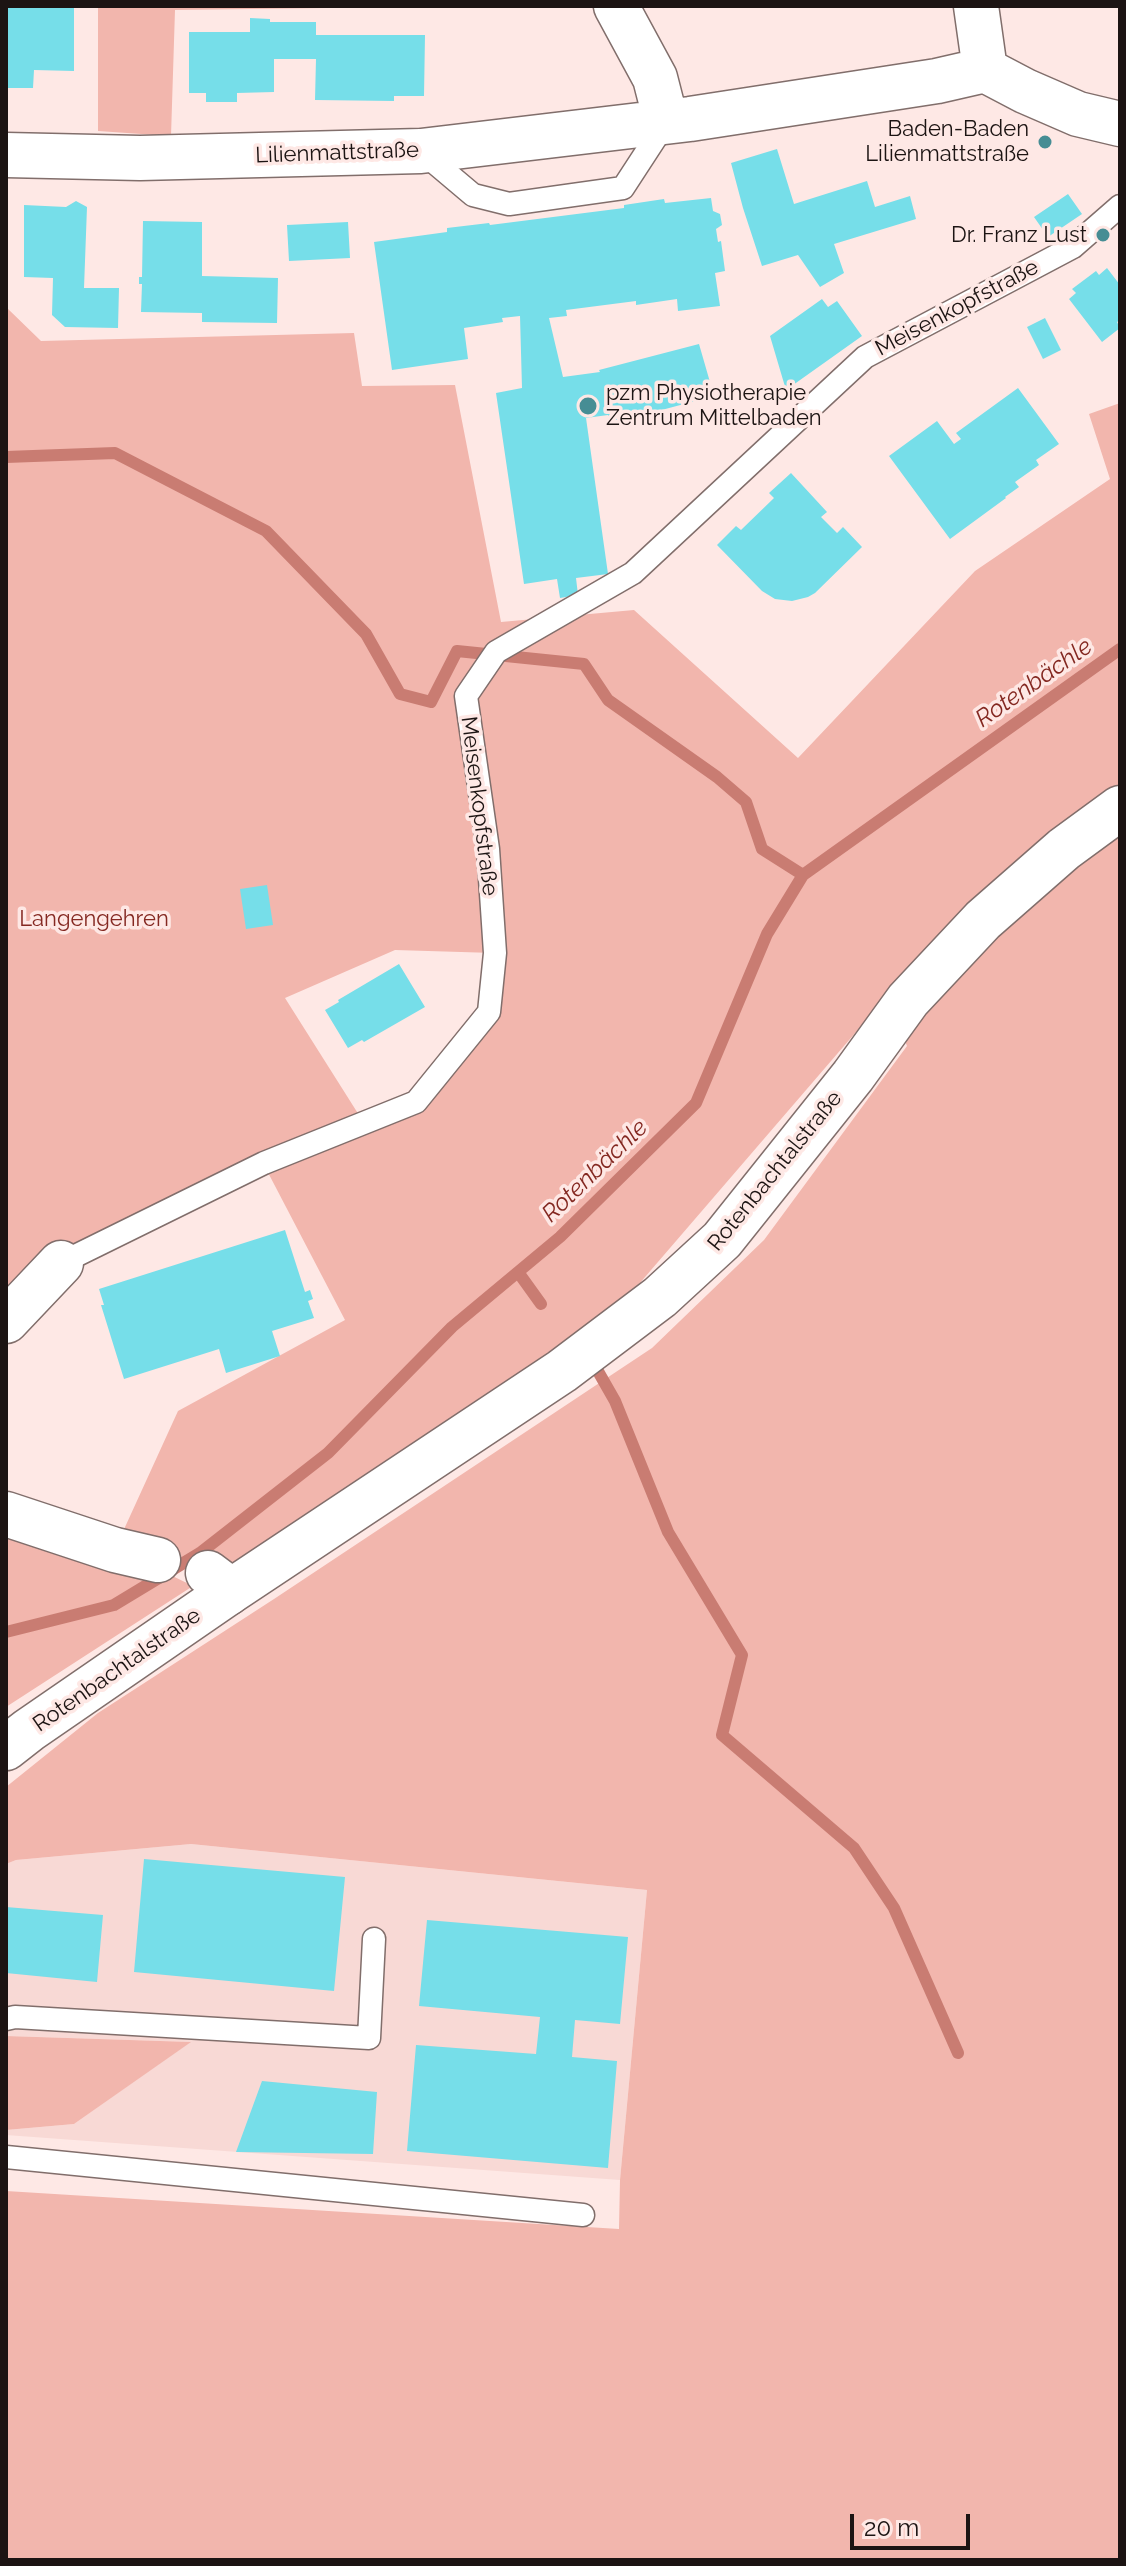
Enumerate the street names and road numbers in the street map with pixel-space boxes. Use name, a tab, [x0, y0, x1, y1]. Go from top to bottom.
street label: Lilienmattstraße	[255, 137, 419, 169]
street label: Meisenkopfstraße	[871, 254, 1043, 362]
street label: Meisenkopfstraße	[455, 715, 503, 897]
street label: Rotenbachtalstraße	[702, 1086, 848, 1256]
street label: Rotenbachtalstraße	[28, 1602, 206, 1738]

